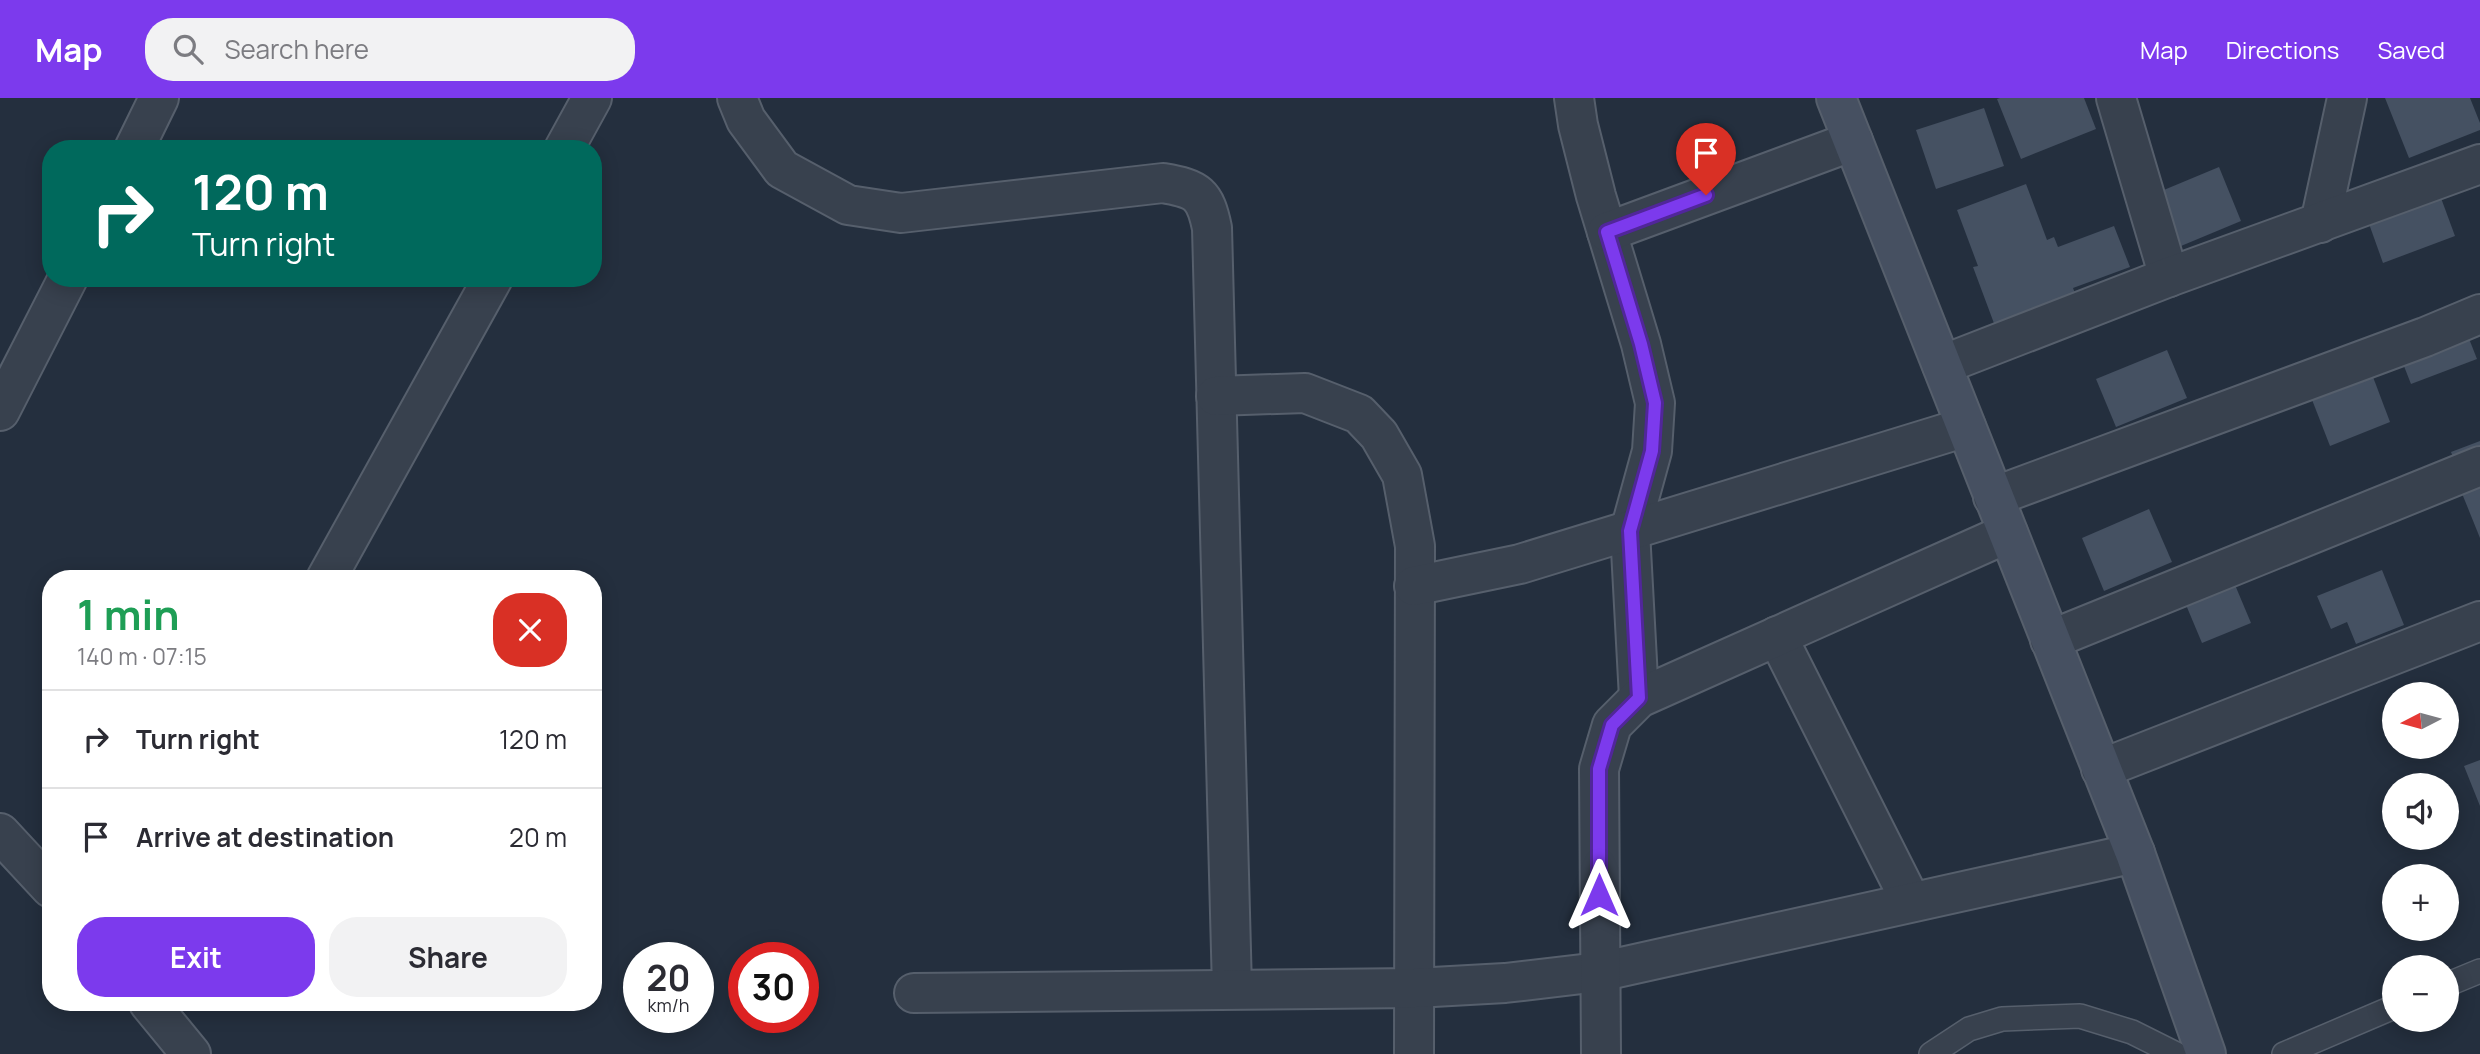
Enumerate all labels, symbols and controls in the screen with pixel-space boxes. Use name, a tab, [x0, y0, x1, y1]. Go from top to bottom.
search box	[145, 18, 635, 81]
text: Map	[35, 27, 103, 72]
icon: search	[169, 30, 207, 68]
text: Search here	[225, 31, 369, 67]
text: Map	[2140, 33, 2188, 66]
text: Directions	[2226, 33, 2339, 66]
text: Saved	[2377, 33, 2445, 66]
pin	[1676, 123, 1736, 195]
icon: arrive	[1687, 134, 1725, 172]
text: 120 m	[192, 158, 329, 225]
icon: right	[77, 168, 168, 259]
text: Turn right	[192, 222, 335, 266]
text: 1 min	[77, 585, 180, 643]
button: close	[493, 593, 567, 667]
text: 140 m · 07:15	[77, 640, 207, 672]
north arrow	[2382, 682, 2459, 760]
map controls	[2382, 682, 2459, 1032]
icon: right	[77, 720, 115, 758]
text: Turn right	[136, 721, 260, 757]
text: 120 m	[499, 721, 567, 757]
button: sound	[2382, 773, 2459, 850]
icon: arrive	[77, 818, 115, 856]
text: Arrive at destination	[136, 819, 394, 855]
text: 20 m	[509, 819, 567, 855]
position arrow	[1562, 858, 1636, 932]
button: +	[2382, 864, 2459, 941]
button: Exit	[77, 917, 315, 997]
button: Share	[329, 917, 567, 997]
speed limit sign: 30	[728, 942, 819, 1033]
text: 20	[647, 954, 690, 1002]
button: −	[2382, 955, 2459, 1032]
text: km/h	[648, 993, 689, 1017]

